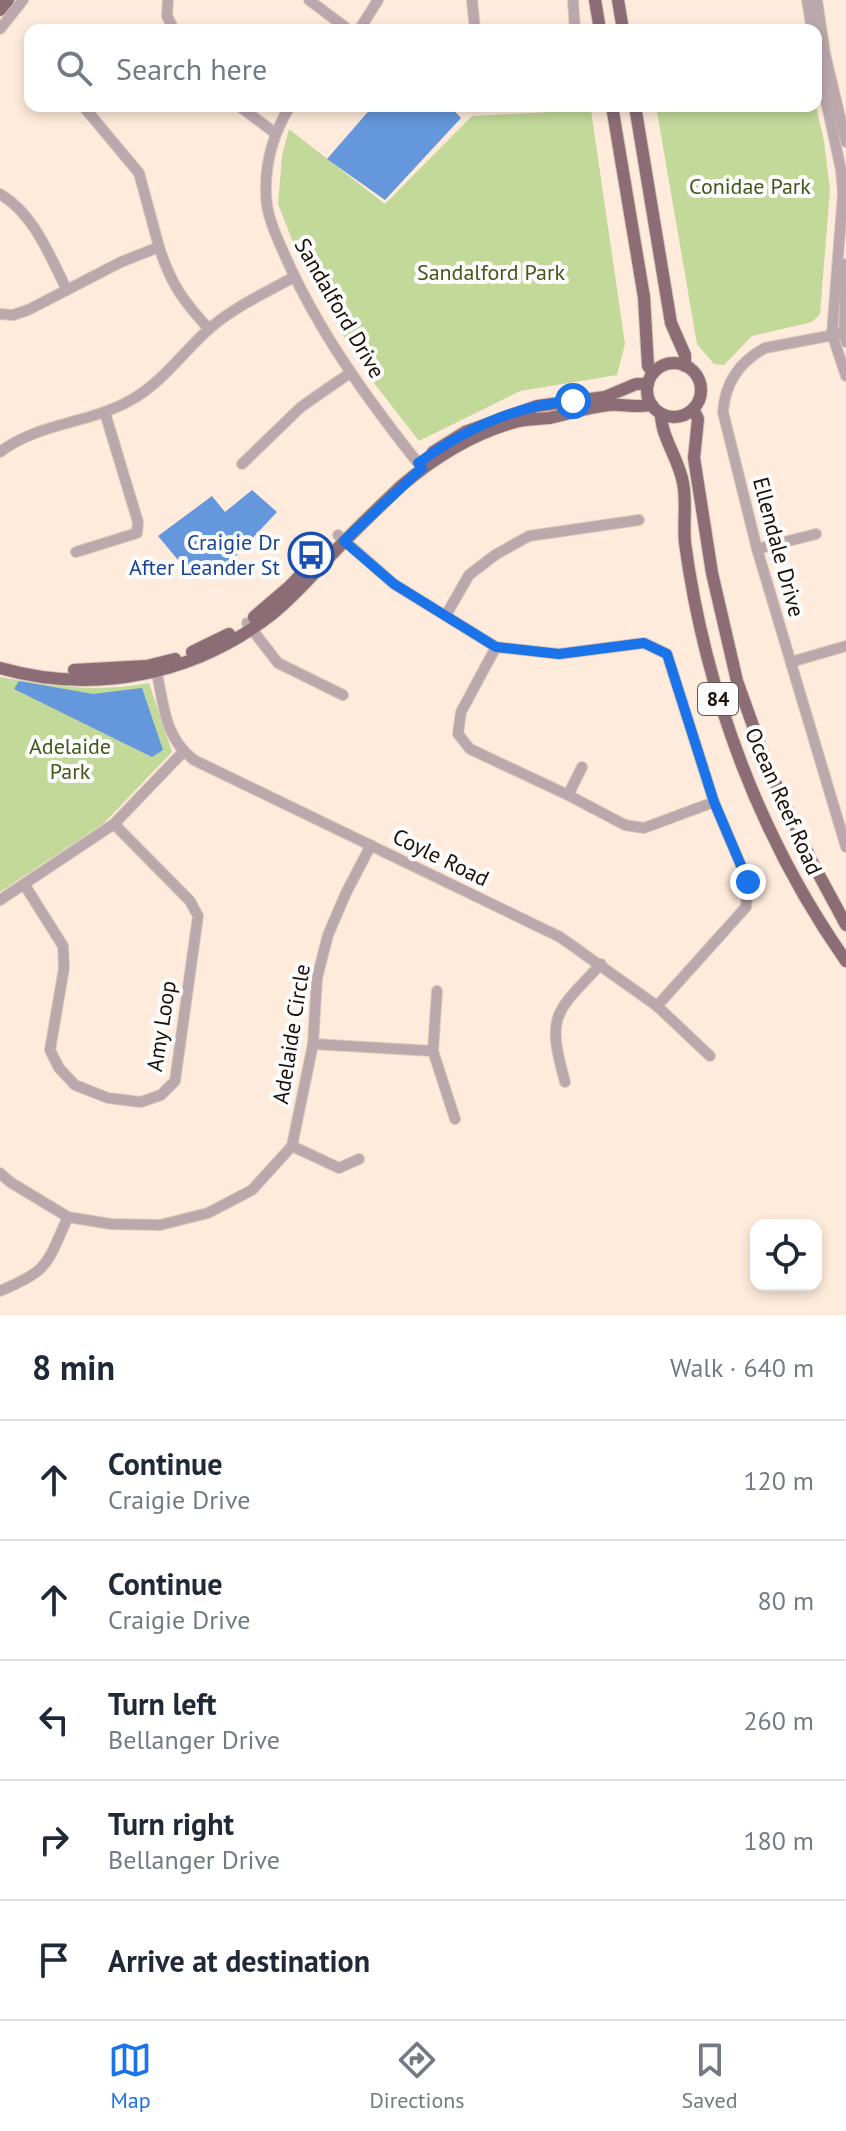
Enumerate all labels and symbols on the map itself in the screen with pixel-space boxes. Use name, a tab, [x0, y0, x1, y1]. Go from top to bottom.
park label: Conidae Park	[689, 172, 811, 200]
street label: Sandalford Drive	[289, 233, 391, 383]
park label: Sandalford Park	[417, 258, 565, 286]
route start	[555, 383, 591, 419]
street label: Ellendale Drive	[747, 474, 811, 620]
place label: Craigie Dr After Leander St	[129, 528, 281, 581]
bus stop icon: Craigie Dr After Leander St	[287, 531, 335, 579]
road number: 84	[698, 683, 738, 715]
street label: Ocean Reef Road	[739, 723, 829, 879]
park label: Adelaide Park	[29, 732, 111, 785]
street label: Coyle Road	[388, 822, 494, 892]
route end	[730, 864, 766, 900]
street label: Adelaide Circle	[266, 962, 316, 1106]
street label: Amy Loop	[140, 979, 182, 1073]

